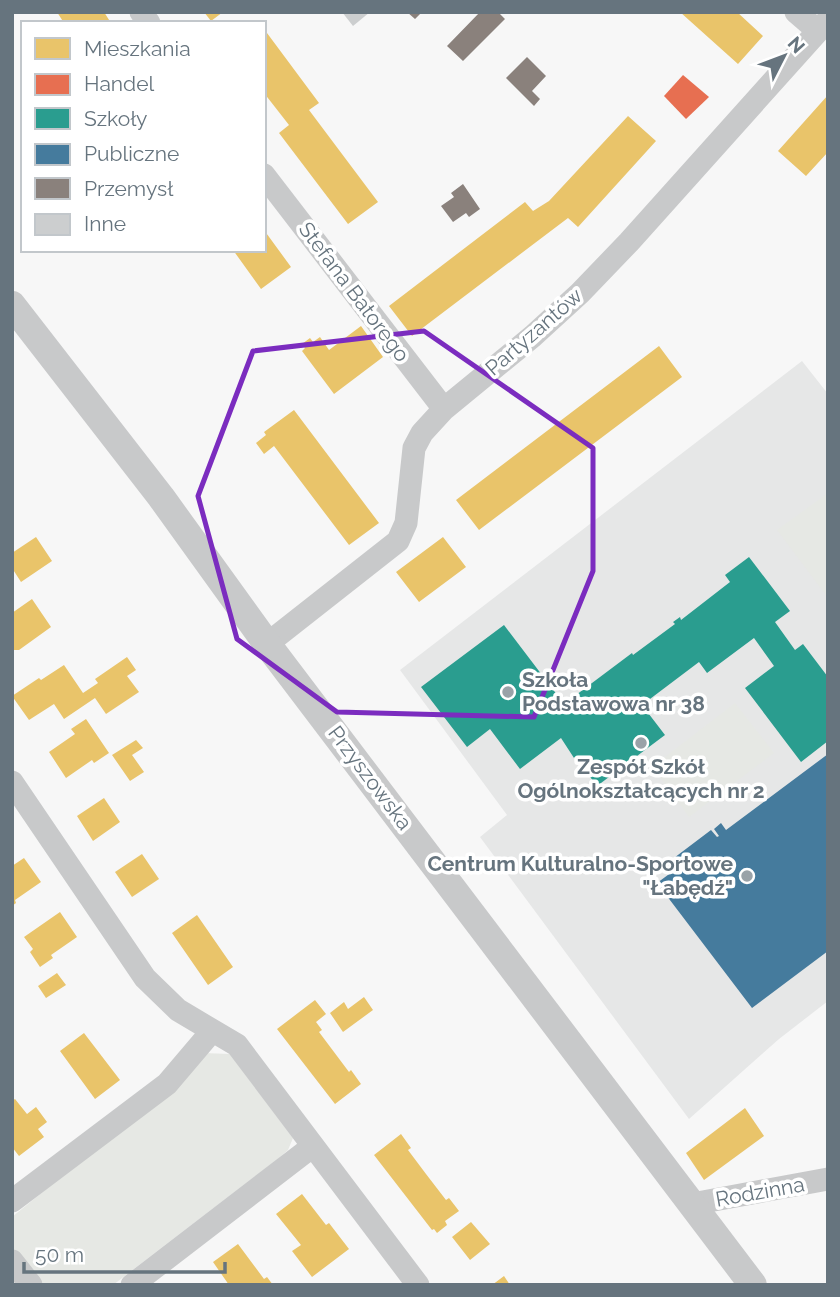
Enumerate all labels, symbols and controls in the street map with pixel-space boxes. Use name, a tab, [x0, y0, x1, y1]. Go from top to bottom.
legend	[21, 21, 266, 252]
north arrow	[749, 21, 819, 91]
text: N	[784, 32, 810, 57]
text: Mieszkania	[84, 36, 191, 61]
text: Handel	[84, 71, 154, 96]
text: Szkoły	[84, 106, 147, 131]
text: Publiczne	[84, 141, 179, 166]
text: Przemysł	[84, 176, 174, 201]
text: Inne	[84, 211, 126, 236]
street label: Stefana Batorego	[294, 217, 415, 367]
street label: Partyzantów	[480, 283, 587, 380]
place label: Szkoła Podstawowa nr 38	[522, 667, 705, 716]
marker: Szkoła Podstawowa nr 38	[500, 684, 516, 700]
street label: Przyszowska	[323, 721, 418, 835]
marker: Zespół Szkół Ogólnokształcących nr 2	[633, 735, 649, 751]
place label: Zespół Szkół Ogólnokształcących nr 2	[517, 754, 765, 803]
place label: Centrum Kulturalno-Sportowe "Łabędź"	[427, 851, 733, 900]
marker: Centrum Kulturalno-Sportowe "Łabędź"	[739, 868, 755, 884]
street label: Rodzinna	[714, 1171, 806, 1212]
scale bar	[24, 1230, 226, 1274]
text: 50 m	[35, 1242, 84, 1267]

